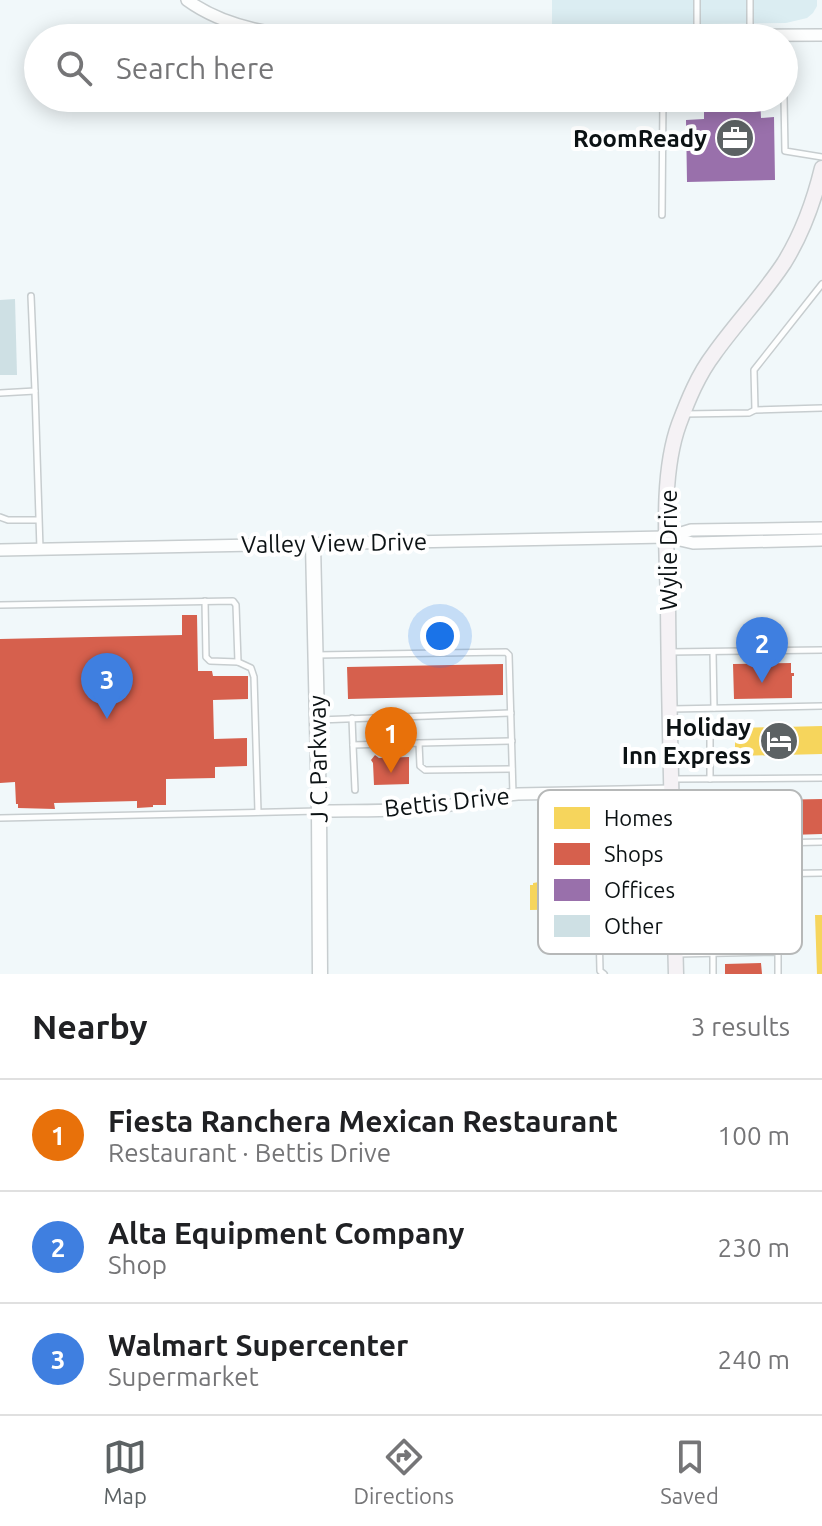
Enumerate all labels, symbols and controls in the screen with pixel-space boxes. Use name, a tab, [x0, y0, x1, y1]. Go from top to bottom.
search box	[24, 24, 798, 112]
icon: search	[52, 46, 96, 90]
text: Search here	[116, 51, 275, 85]
office icon: RoomReady	[714, 117, 756, 159]
place label: RoomReady	[573, 125, 707, 152]
street label: Wylie Drive	[655, 489, 682, 611]
street label: Valley View Drive	[241, 528, 427, 558]
your location	[420, 616, 460, 656]
pin: 2	[736, 617, 788, 683]
pin: 3	[81, 653, 133, 719]
street label: J C Parkway	[303, 694, 333, 823]
pin: 1	[365, 707, 417, 773]
place label: Holiday Inn Express	[622, 714, 751, 769]
hotel icon: Holiday Inn Express	[758, 720, 800, 762]
street label: Bettis Drive	[383, 782, 511, 822]
legend	[538, 790, 802, 954]
text: Homes	[604, 805, 673, 830]
text: Shops	[604, 841, 663, 866]
text: Offices	[604, 877, 675, 902]
text: Other	[604, 913, 663, 938]
text: Nearby	[32, 1007, 147, 1045]
text: 3 results	[691, 1012, 790, 1041]
text: Fiesta Ranchera Mexican Restaurant	[108, 1104, 618, 1138]
text: 1	[51, 1121, 65, 1150]
text: 100 m	[718, 1121, 790, 1150]
text: Restaurant · Bettis Drive	[108, 1138, 391, 1167]
text: Alta Equipment Company	[108, 1216, 464, 1250]
text: 2	[51, 1233, 65, 1262]
text: 230 m	[718, 1233, 790, 1262]
text: Shop	[108, 1250, 167, 1279]
text: Walmart Supercenter	[108, 1328, 408, 1362]
text: 3	[51, 1345, 65, 1374]
text: 240 m	[718, 1345, 790, 1374]
text: Supermarket	[108, 1362, 259, 1391]
tab: Map	[103, 1435, 147, 1508]
tab: Directions	[353, 1435, 454, 1508]
tab: Saved	[660, 1435, 719, 1508]

